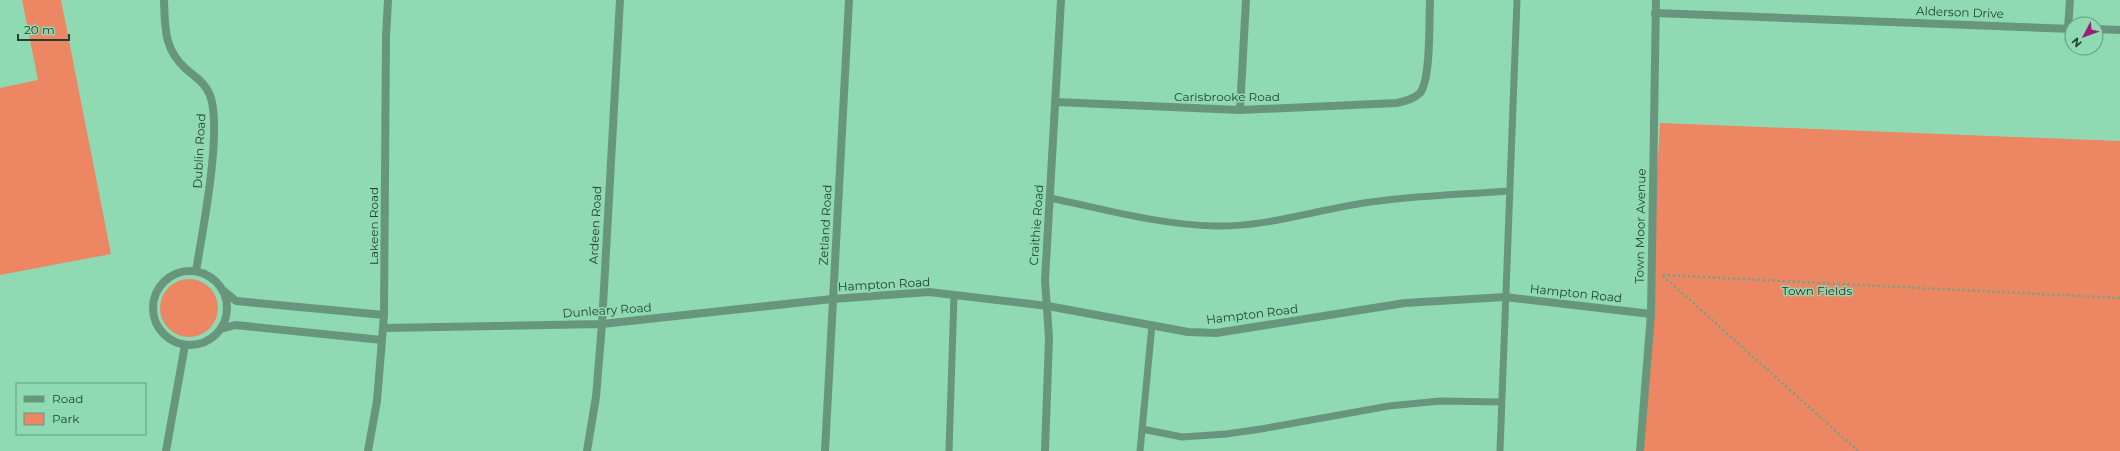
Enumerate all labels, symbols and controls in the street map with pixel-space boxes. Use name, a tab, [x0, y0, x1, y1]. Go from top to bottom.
street label: Alderson Drive	[1916, 3, 2004, 21]
scale bar	[18, 16, 69, 42]
north arrow	[2064, 16, 2104, 56]
text: 20 m	[24, 22, 55, 37]
text: N	[2068, 35, 2085, 51]
street label: Carisbrooke Road	[1174, 89, 1280, 104]
street label: Dublin Road	[190, 113, 208, 189]
street label: Town Moor Avenue	[1631, 168, 1649, 284]
street label: Zetland Road	[815, 184, 835, 266]
street label: Craithie Road	[1026, 184, 1046, 266]
street label: Ardeen Road	[585, 185, 605, 265]
street label: Lakeen Road	[366, 187, 381, 265]
street label: Hampton Road	[837, 274, 931, 294]
street label: Hampton Road	[1529, 281, 1623, 305]
park label: Town Fields	[1782, 283, 1852, 298]
street label: Dunleary Road	[562, 299, 652, 321]
street label: Hampton Road	[1205, 301, 1299, 327]
legend	[16, 383, 146, 435]
text: Road	[52, 391, 83, 406]
text: Park	[52, 411, 80, 426]

